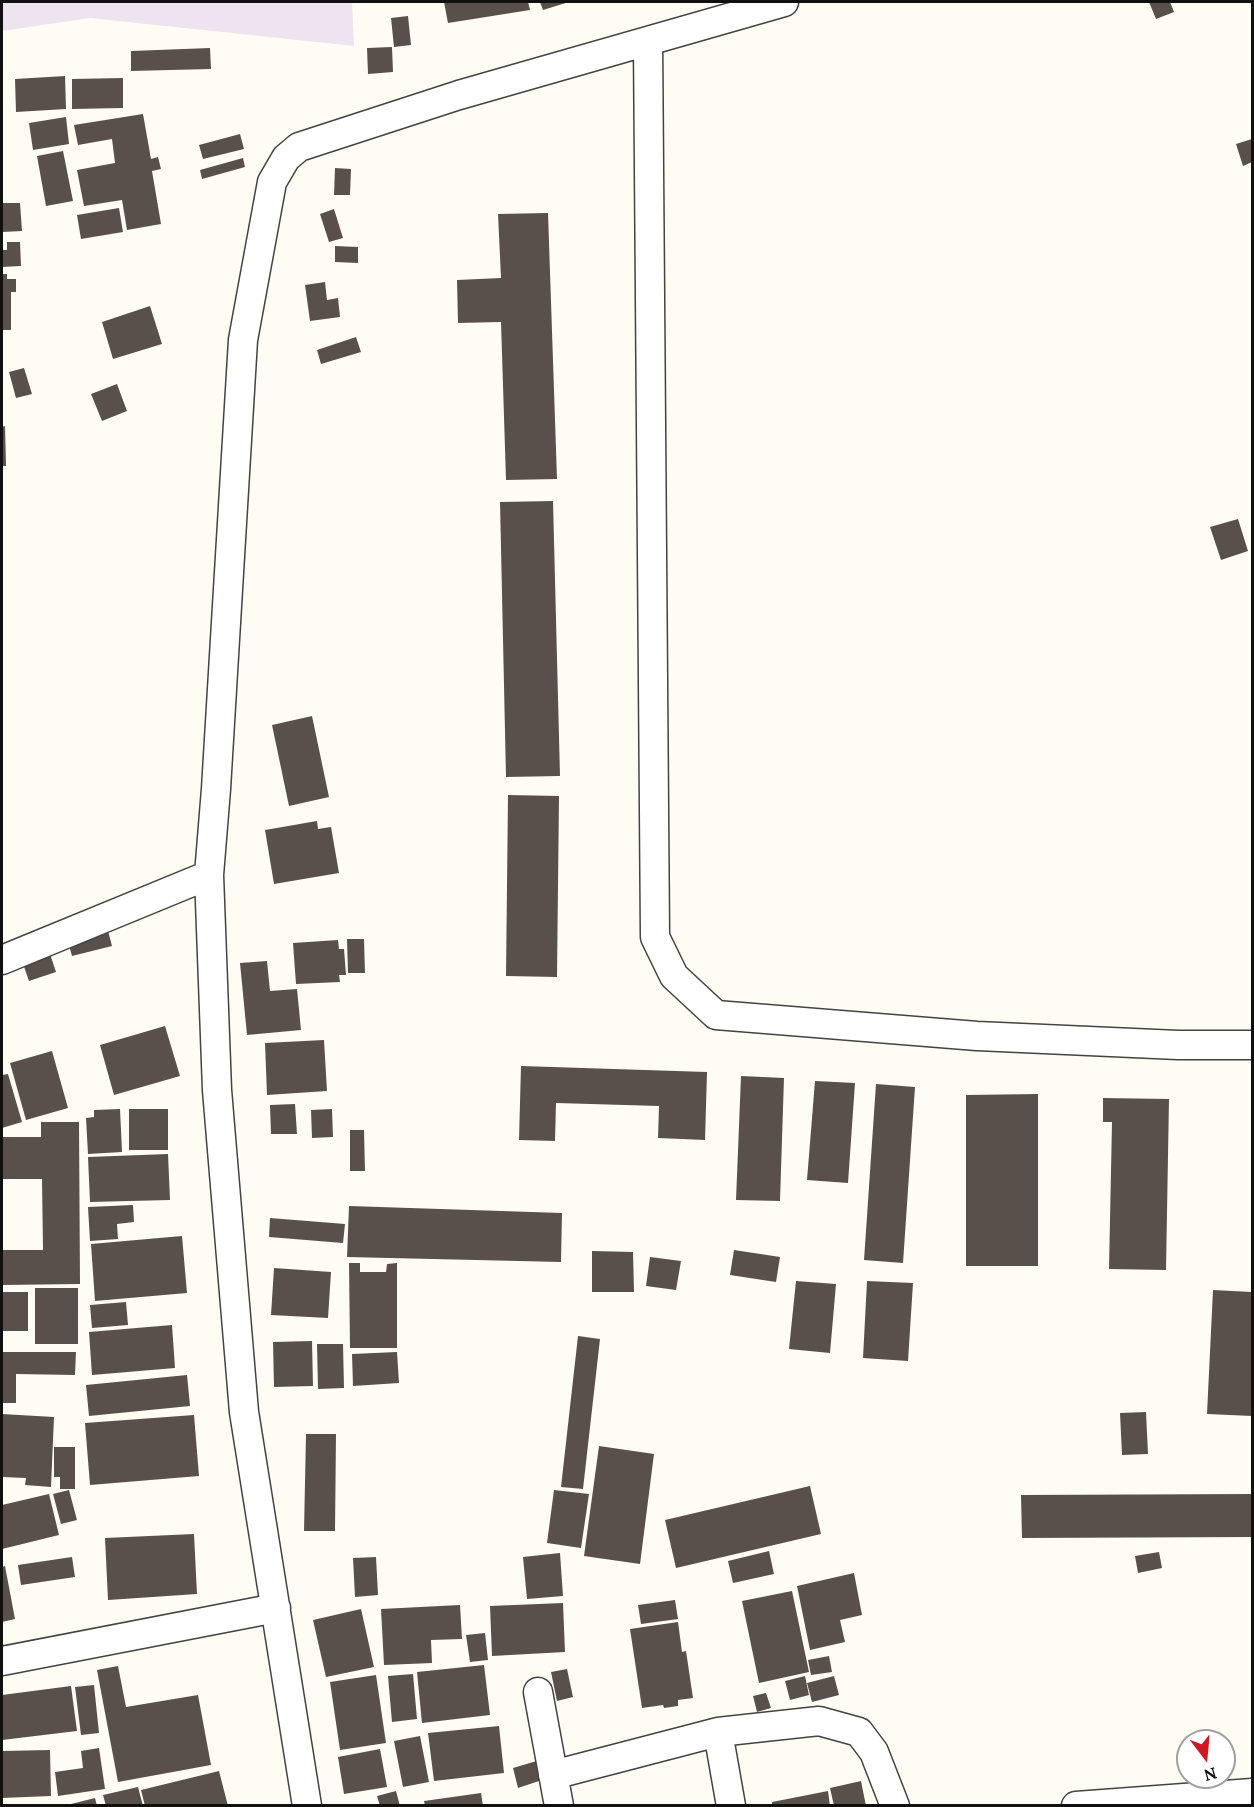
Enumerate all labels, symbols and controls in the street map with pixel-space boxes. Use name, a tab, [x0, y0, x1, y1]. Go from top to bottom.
north arrow	[1176, 1729, 1236, 1789]
text: N	[1202, 1763, 1219, 1786]

